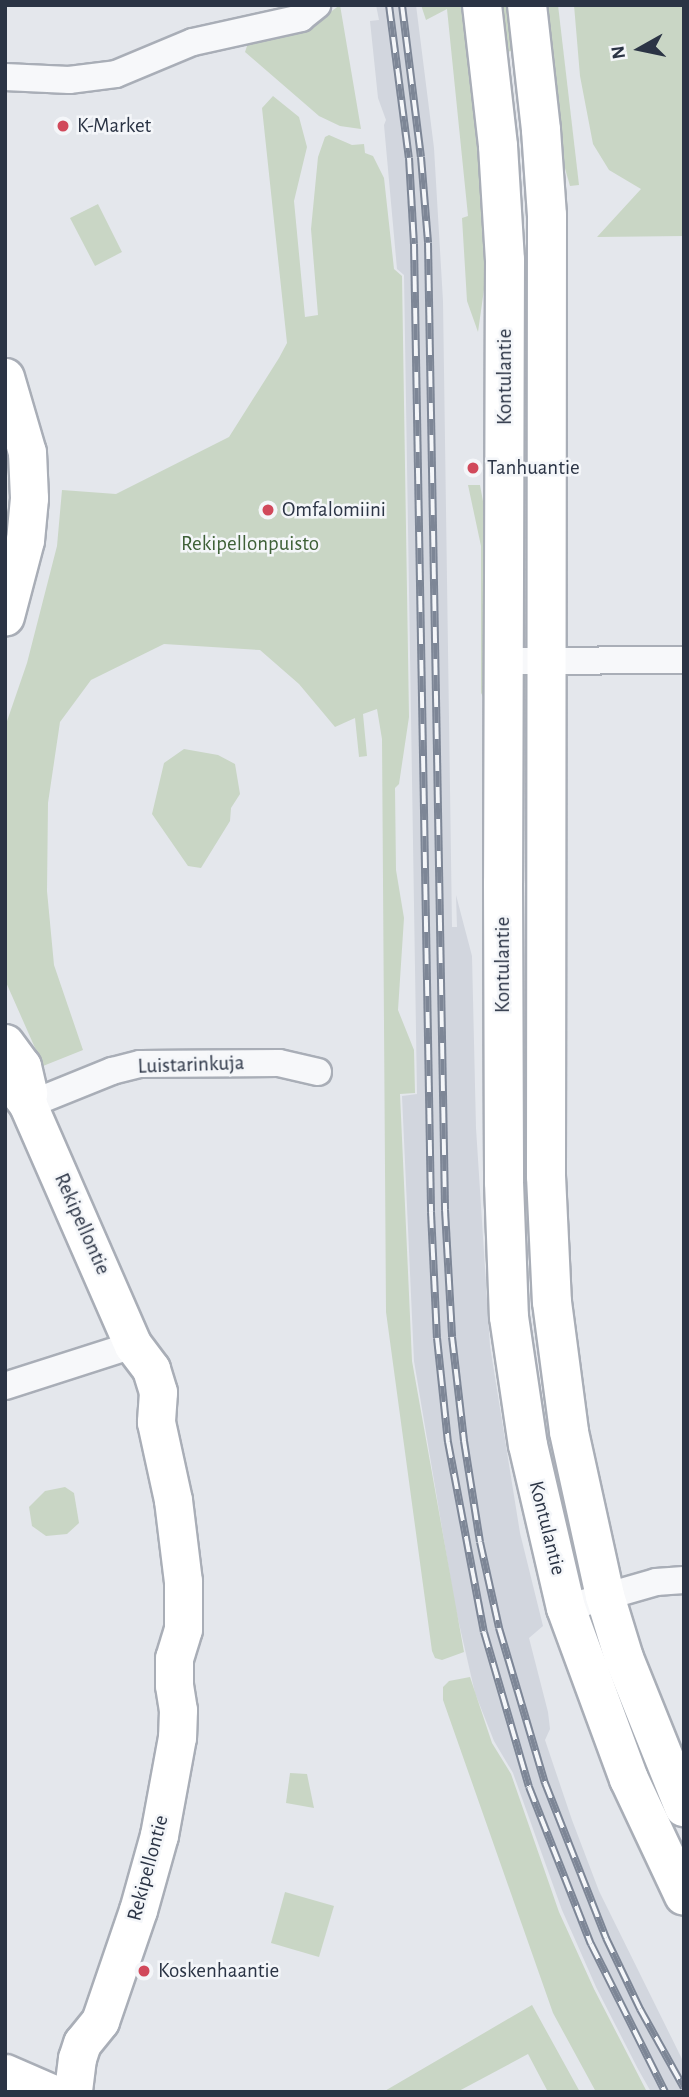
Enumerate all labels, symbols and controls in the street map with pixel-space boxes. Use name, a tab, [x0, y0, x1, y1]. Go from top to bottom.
north arrow	[605, 14, 675, 84]
text: N	[608, 44, 629, 60]
place label: K-Market	[77, 113, 151, 139]
marker: K-Market	[55, 118, 71, 134]
street label: Kontulantie	[492, 329, 518, 425]
place label: Tanhuantie	[487, 455, 580, 481]
marker: Tanhuantie	[465, 460, 481, 476]
place label: Omfalomiini	[282, 497, 386, 523]
marker: Omfalomiini	[260, 502, 276, 518]
park label: Rekipellonpuisto	[181, 531, 319, 557]
street label: Kontulantie	[490, 917, 516, 1013]
street label: Luistarinkuja	[137, 1051, 245, 1079]
street label: Rekipellontie	[48, 1169, 116, 1279]
street label: Kontulantie	[523, 1478, 571, 1578]
street label: Rekipellontie	[122, 1812, 174, 1924]
place label: Koskenhaantie	[158, 1958, 279, 1984]
marker: Koskenhaantie	[136, 1963, 152, 1979]

